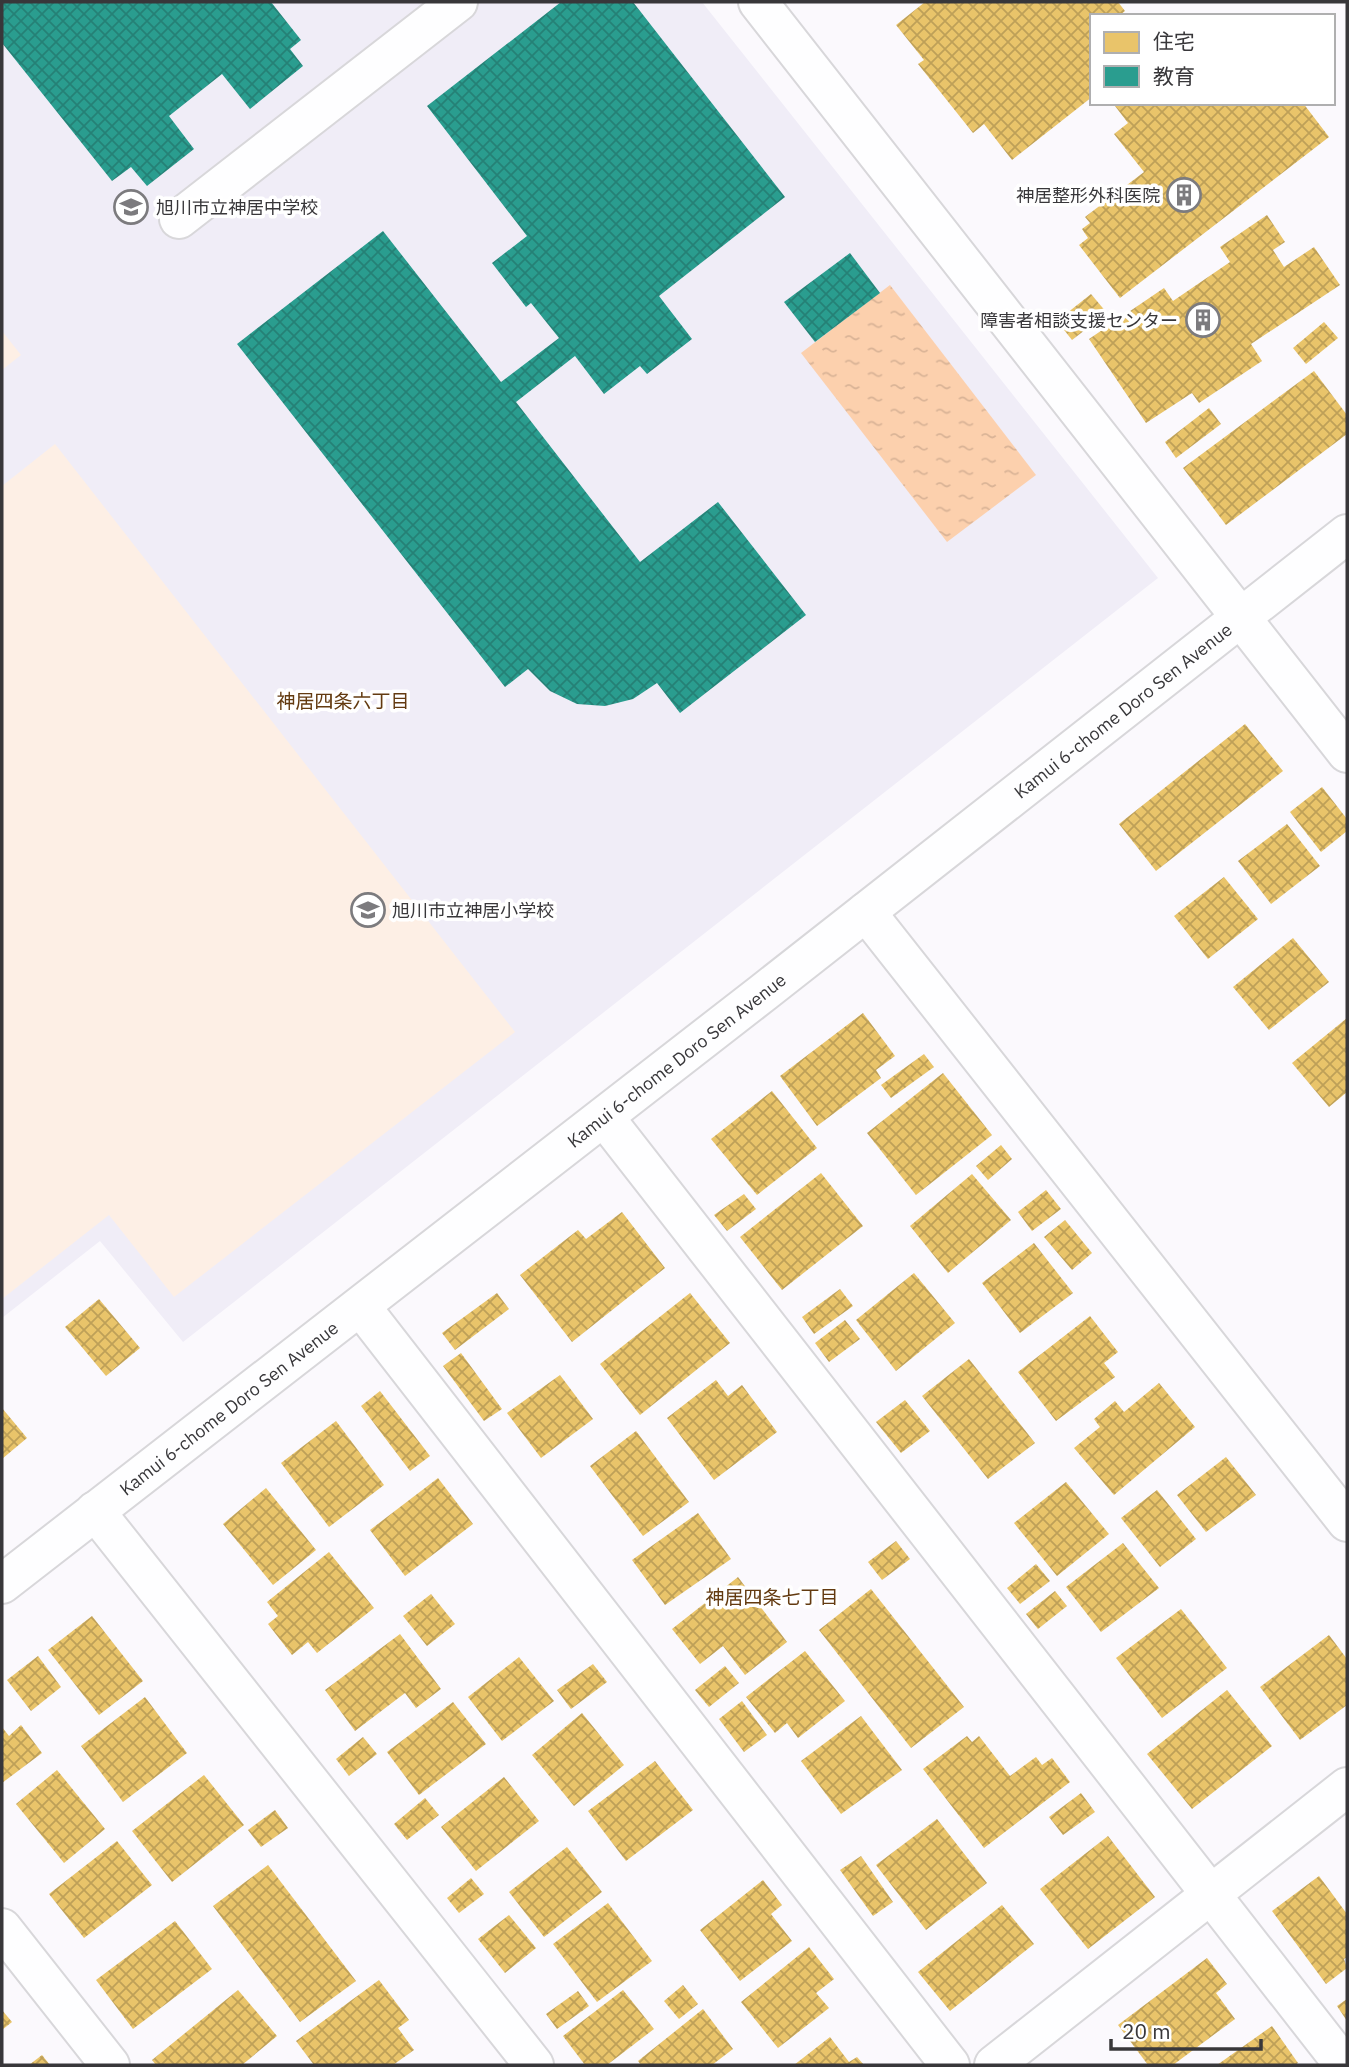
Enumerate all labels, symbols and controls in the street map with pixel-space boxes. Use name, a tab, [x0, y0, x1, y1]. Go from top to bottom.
legend	[1090, 14, 1335, 105]
text: 住宅	[1153, 27, 1195, 55]
text: 教育	[1153, 62, 1195, 90]
building icon: 神居整形外科医院	[1165, 176, 1203, 214]
place label: 神居整形外科医院	[1016, 184, 1160, 207]
school or university icon: 旭川市立神居中学校	[112, 188, 150, 226]
place label: 旭川市立神居中学校	[156, 196, 318, 219]
building icon: 障害者相談支援センター	[1184, 301, 1222, 339]
place label: 障害者相談支援センター	[980, 309, 1178, 332]
street label: Kamui 6-chome Doro Sen Avenue	[1009, 617, 1236, 803]
district label: 神居四条六丁目	[276, 689, 410, 713]
school or university icon: 旭川市立神居小学校	[349, 891, 387, 929]
place label: 旭川市立神居小学校	[392, 899, 554, 922]
street label: Kamui 6-chome Doro Sen Avenue	[562, 968, 790, 1152]
street label: Kamui 6-chome Doro Sen Avenue	[115, 1316, 343, 1500]
district label: 神居四条七丁目	[705, 1585, 839, 1609]
scale bar	[1111, 2008, 1262, 2052]
text: 20 m	[1122, 2017, 1171, 2045]

